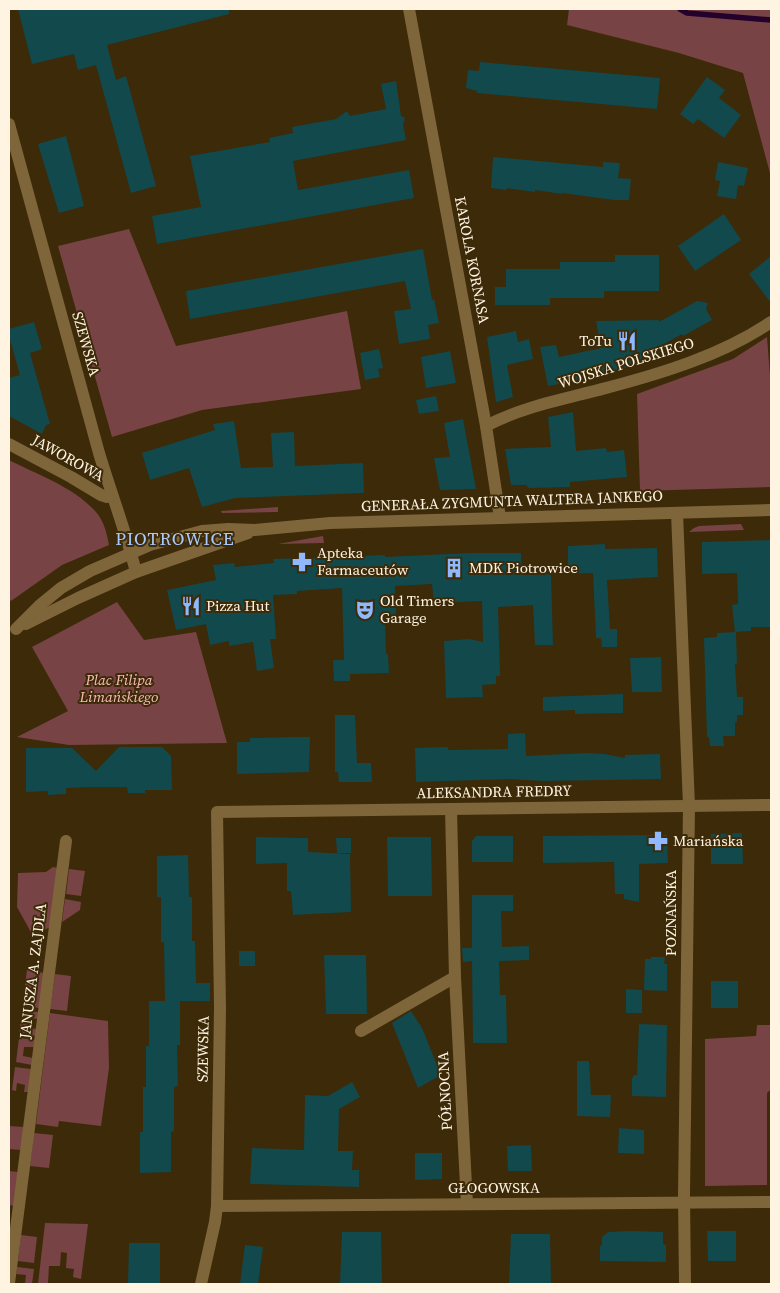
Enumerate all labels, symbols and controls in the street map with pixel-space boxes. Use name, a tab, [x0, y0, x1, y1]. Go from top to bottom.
street label: KAROLA KORNASA	[450, 194, 495, 325]
street label: SZEWSKA	[67, 309, 106, 379]
place label: ToTu	[579, 330, 612, 351]
restaurant icon: ToTu	[616, 330, 638, 352]
street label: WOJSKA POLSKIEGO	[555, 332, 697, 393]
street label: JAWOROWA	[27, 429, 108, 486]
street label: GENERAŁA ZYGMUNTA WALTERA JANKEGO	[361, 485, 663, 516]
district label: PIOTROWICE	[115, 526, 235, 551]
place label: Apteka Farmaceutów	[317, 542, 409, 580]
pharmacy icon: Apteka Farmaceutów	[291, 551, 313, 573]
building icon: MDK Piotrowice	[443, 557, 465, 579]
place label: MDK Piotrowice	[469, 557, 578, 578]
place label: Old Timers Garage	[380, 590, 454, 628]
restaurant icon: Pizza Hut	[180, 595, 202, 617]
place label: Pizza Hut	[206, 595, 270, 616]
theatre icon: Old Timers Garage	[354, 599, 376, 621]
park label: Plac Filipa Limańskiego	[79, 669, 158, 707]
street label: ALEKSANDRA FREDRY	[416, 780, 572, 803]
pharmacy icon: Mariańska	[647, 830, 669, 852]
place label: Mariańska	[673, 830, 744, 851]
street label: POZNAŃSKA	[660, 870, 681, 956]
street label: JANUSZA A. ZAJDLA	[14, 902, 51, 1041]
street label: SZEWSKA	[191, 1016, 214, 1082]
street label: PÓŁNOCNA	[432, 1051, 457, 1131]
street label: GŁOGOWSKA	[448, 1177, 540, 1198]

